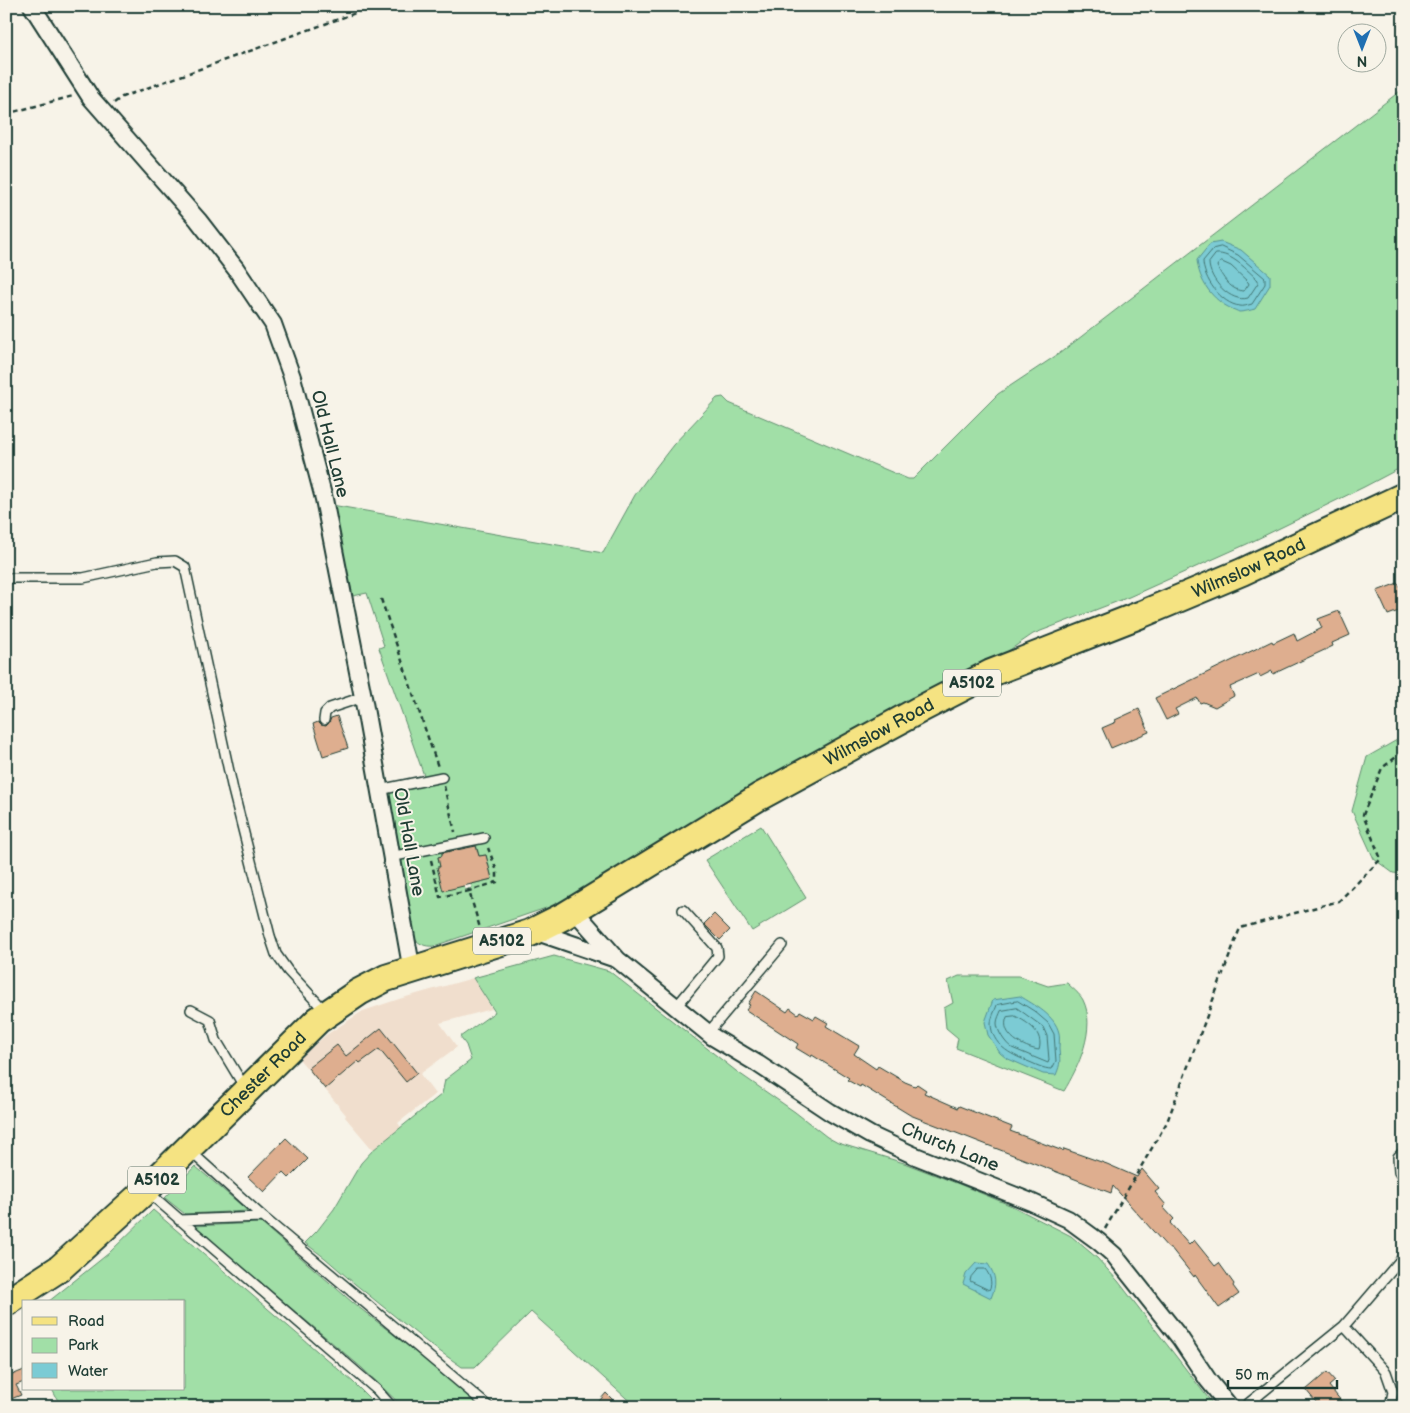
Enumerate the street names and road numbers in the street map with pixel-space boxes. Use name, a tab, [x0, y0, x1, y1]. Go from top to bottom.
street label: Old Hall Lane	[307, 388, 354, 500]
street label: Wilmslow Road	[1189, 533, 1309, 602]
road number: A5102	[943, 670, 1001, 696]
street label: Wilmslow Road	[820, 694, 937, 770]
street label: Old Hall Lane	[389, 786, 429, 898]
road number: A5102	[473, 928, 531, 954]
street label: Chester Road	[215, 1027, 311, 1122]
street label: Church Lane	[898, 1118, 1002, 1176]
road number: A5102	[128, 1166, 186, 1194]

